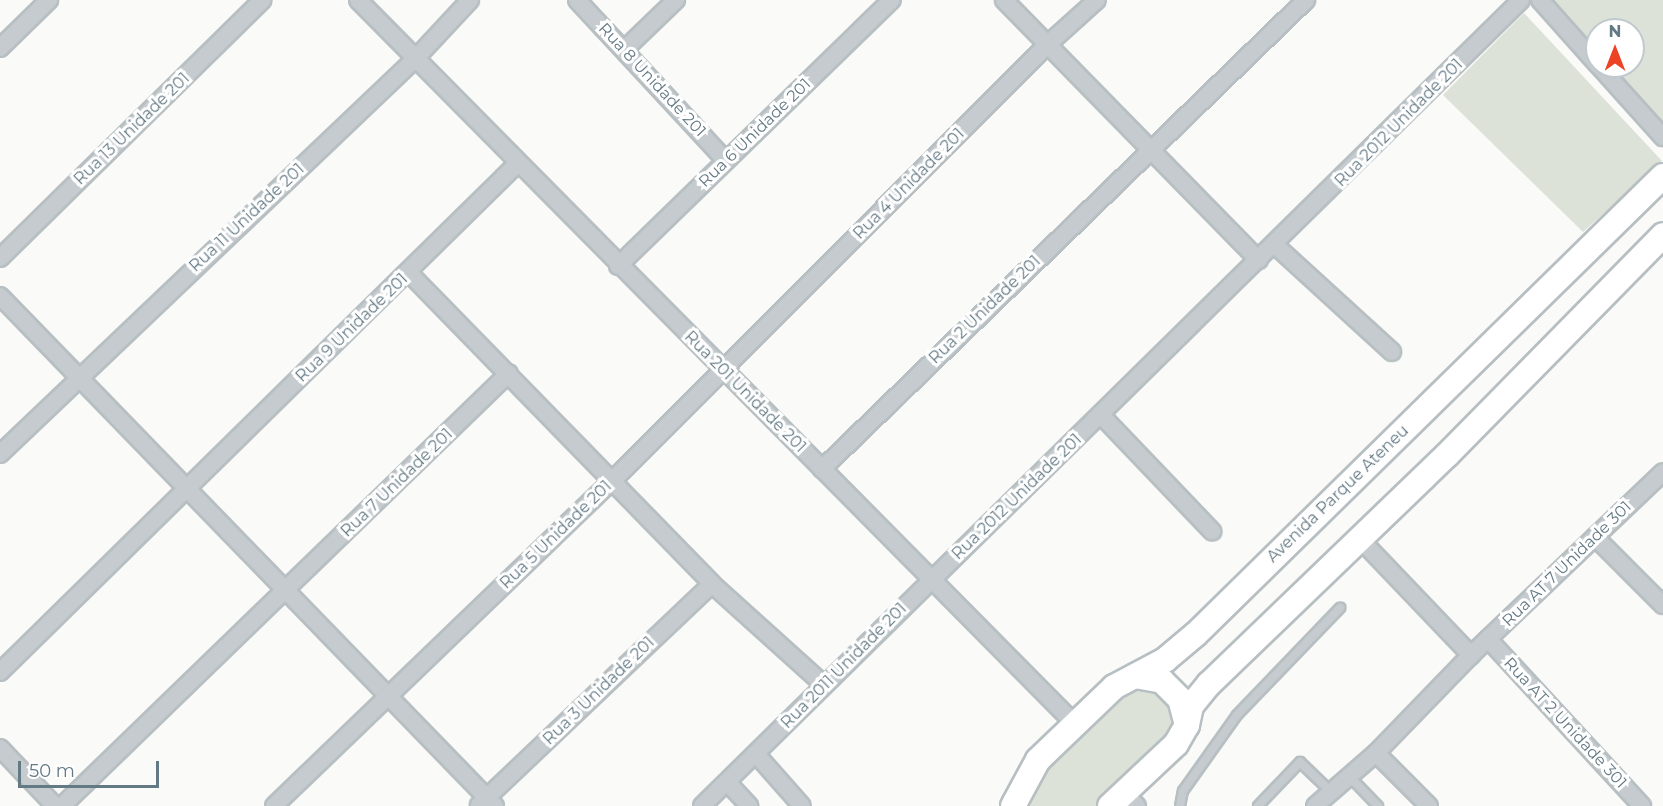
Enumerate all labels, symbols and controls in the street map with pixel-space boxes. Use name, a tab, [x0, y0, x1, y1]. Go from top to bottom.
north arrow	[1585, 18, 1645, 78]
street label: Rua 8 Unidade 201	[594, 19, 710, 141]
text: N	[1609, 22, 1621, 41]
street label: Rua 2012 Unidade 201	[1331, 55, 1467, 191]
street label: Rua 13 Unidade 201	[70, 69, 194, 189]
street label: Rua 6 Unidade 201	[695, 75, 815, 191]
street label: Rua 4 Unidade 201	[850, 125, 968, 243]
street label: Rua 11 Unidade 201	[186, 160, 308, 276]
street label: Rua 2 Unidade 201	[925, 252, 1045, 368]
street label: Rua 9 Unidade 201	[292, 270, 412, 386]
street label: Rua 201 Unidade 201	[680, 327, 810, 457]
street label: Avenida Parque Ateneu	[1263, 421, 1413, 567]
street label: Rua 7 Unidade 201	[337, 425, 457, 541]
street label: Rua 2012 Unidade 201	[948, 430, 1086, 564]
street label: Rua 5 Unidade 201	[496, 477, 616, 593]
street label: Rua AT 7 Unidade 301	[1498, 497, 1636, 631]
street label: Rua 2011 Unidade 201	[777, 599, 911, 733]
street label: Rua 3 Unidade 201	[539, 633, 659, 749]
street label: Rua AT 2 Unidade 301	[1499, 654, 1631, 792]
scale bar	[21, 749, 162, 787]
text: 50 m	[29, 760, 75, 782]

